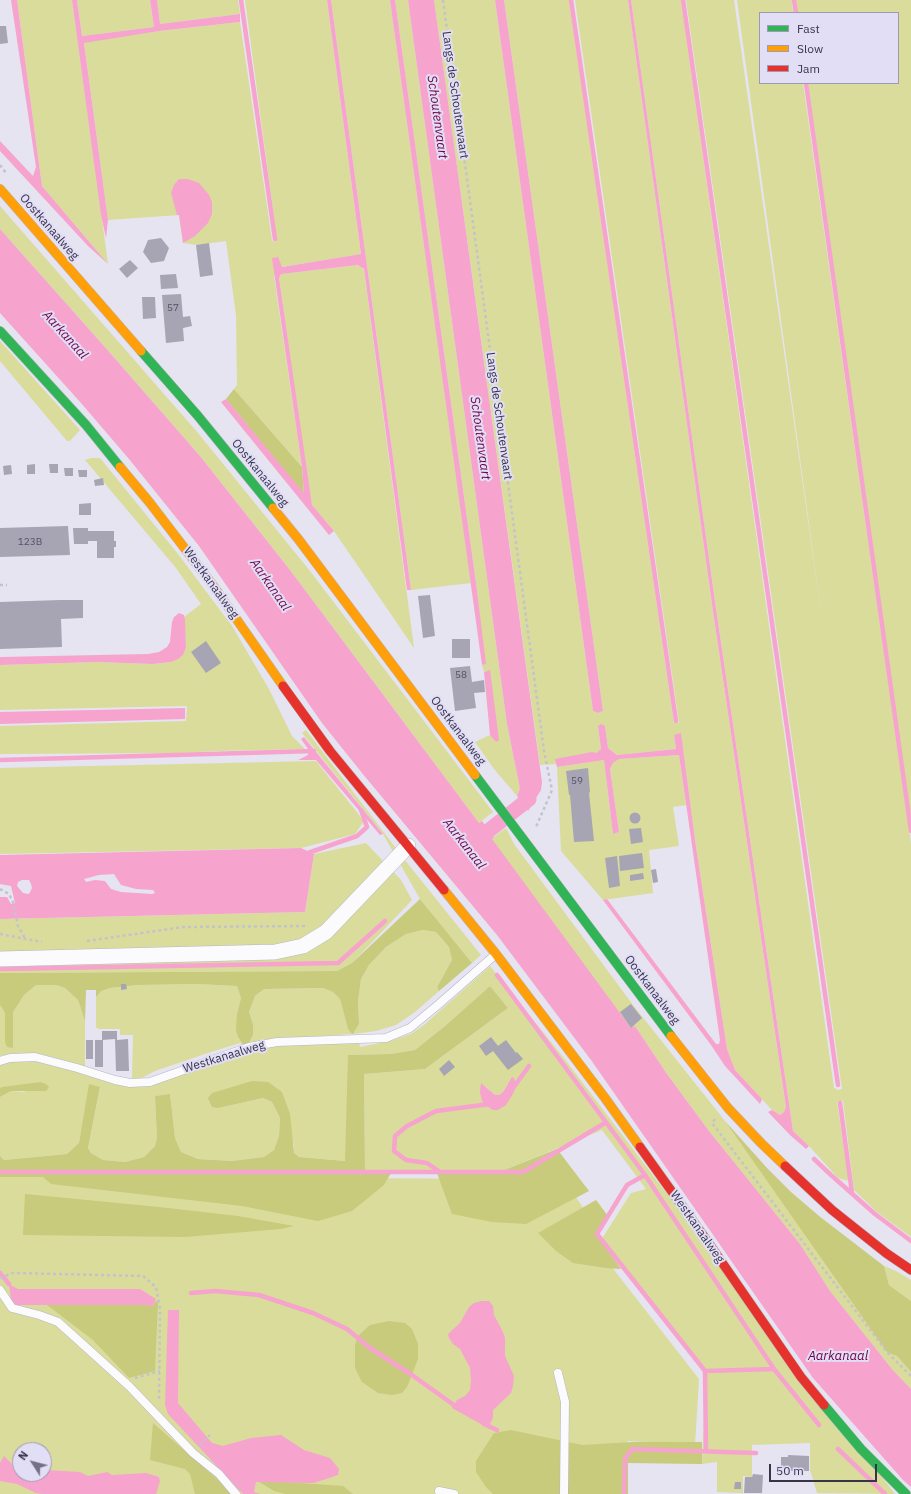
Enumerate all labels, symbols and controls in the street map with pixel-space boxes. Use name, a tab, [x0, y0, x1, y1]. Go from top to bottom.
legend	[759, 12, 899, 84]
text: Fast	[797, 21, 820, 36]
street label: Langs de Schoutenvaart	[439, 30, 471, 160]
text: Slow	[797, 41, 823, 56]
text: Jam	[797, 61, 820, 76]
water label: Schoutenvaart	[423, 74, 451, 160]
street label: Oostkanaalweg	[16, 191, 82, 263]
house number: 57	[167, 302, 179, 314]
water label: Aarkanaal	[39, 307, 91, 363]
street label: Langs de Schoutenvaart	[483, 351, 515, 481]
water label: Schoutenvaart	[466, 395, 494, 481]
street label: Oostkanaalweg	[228, 436, 292, 510]
house number: 123B	[18, 536, 42, 548]
street label: Westkanaalweg	[180, 545, 242, 621]
water label: Aarkanaal	[246, 556, 294, 614]
house number: 58	[455, 669, 467, 681]
street label: Oostkanaalweg	[427, 694, 489, 768]
house number: 59	[571, 775, 583, 787]
water label: Aarkanaal	[439, 815, 489, 873]
street label: Oostkanaalweg	[621, 953, 683, 1027]
street label: Westkanaalweg	[181, 1038, 267, 1076]
street label: Westkanaalweg	[667, 1188, 727, 1266]
water label: Aarkanaal	[808, 1348, 868, 1364]
north arrow	[12, 1442, 52, 1482]
text: N	[15, 1448, 31, 1463]
scale bar	[771, 1456, 879, 1482]
text: 50 m	[776, 1463, 804, 1478]

